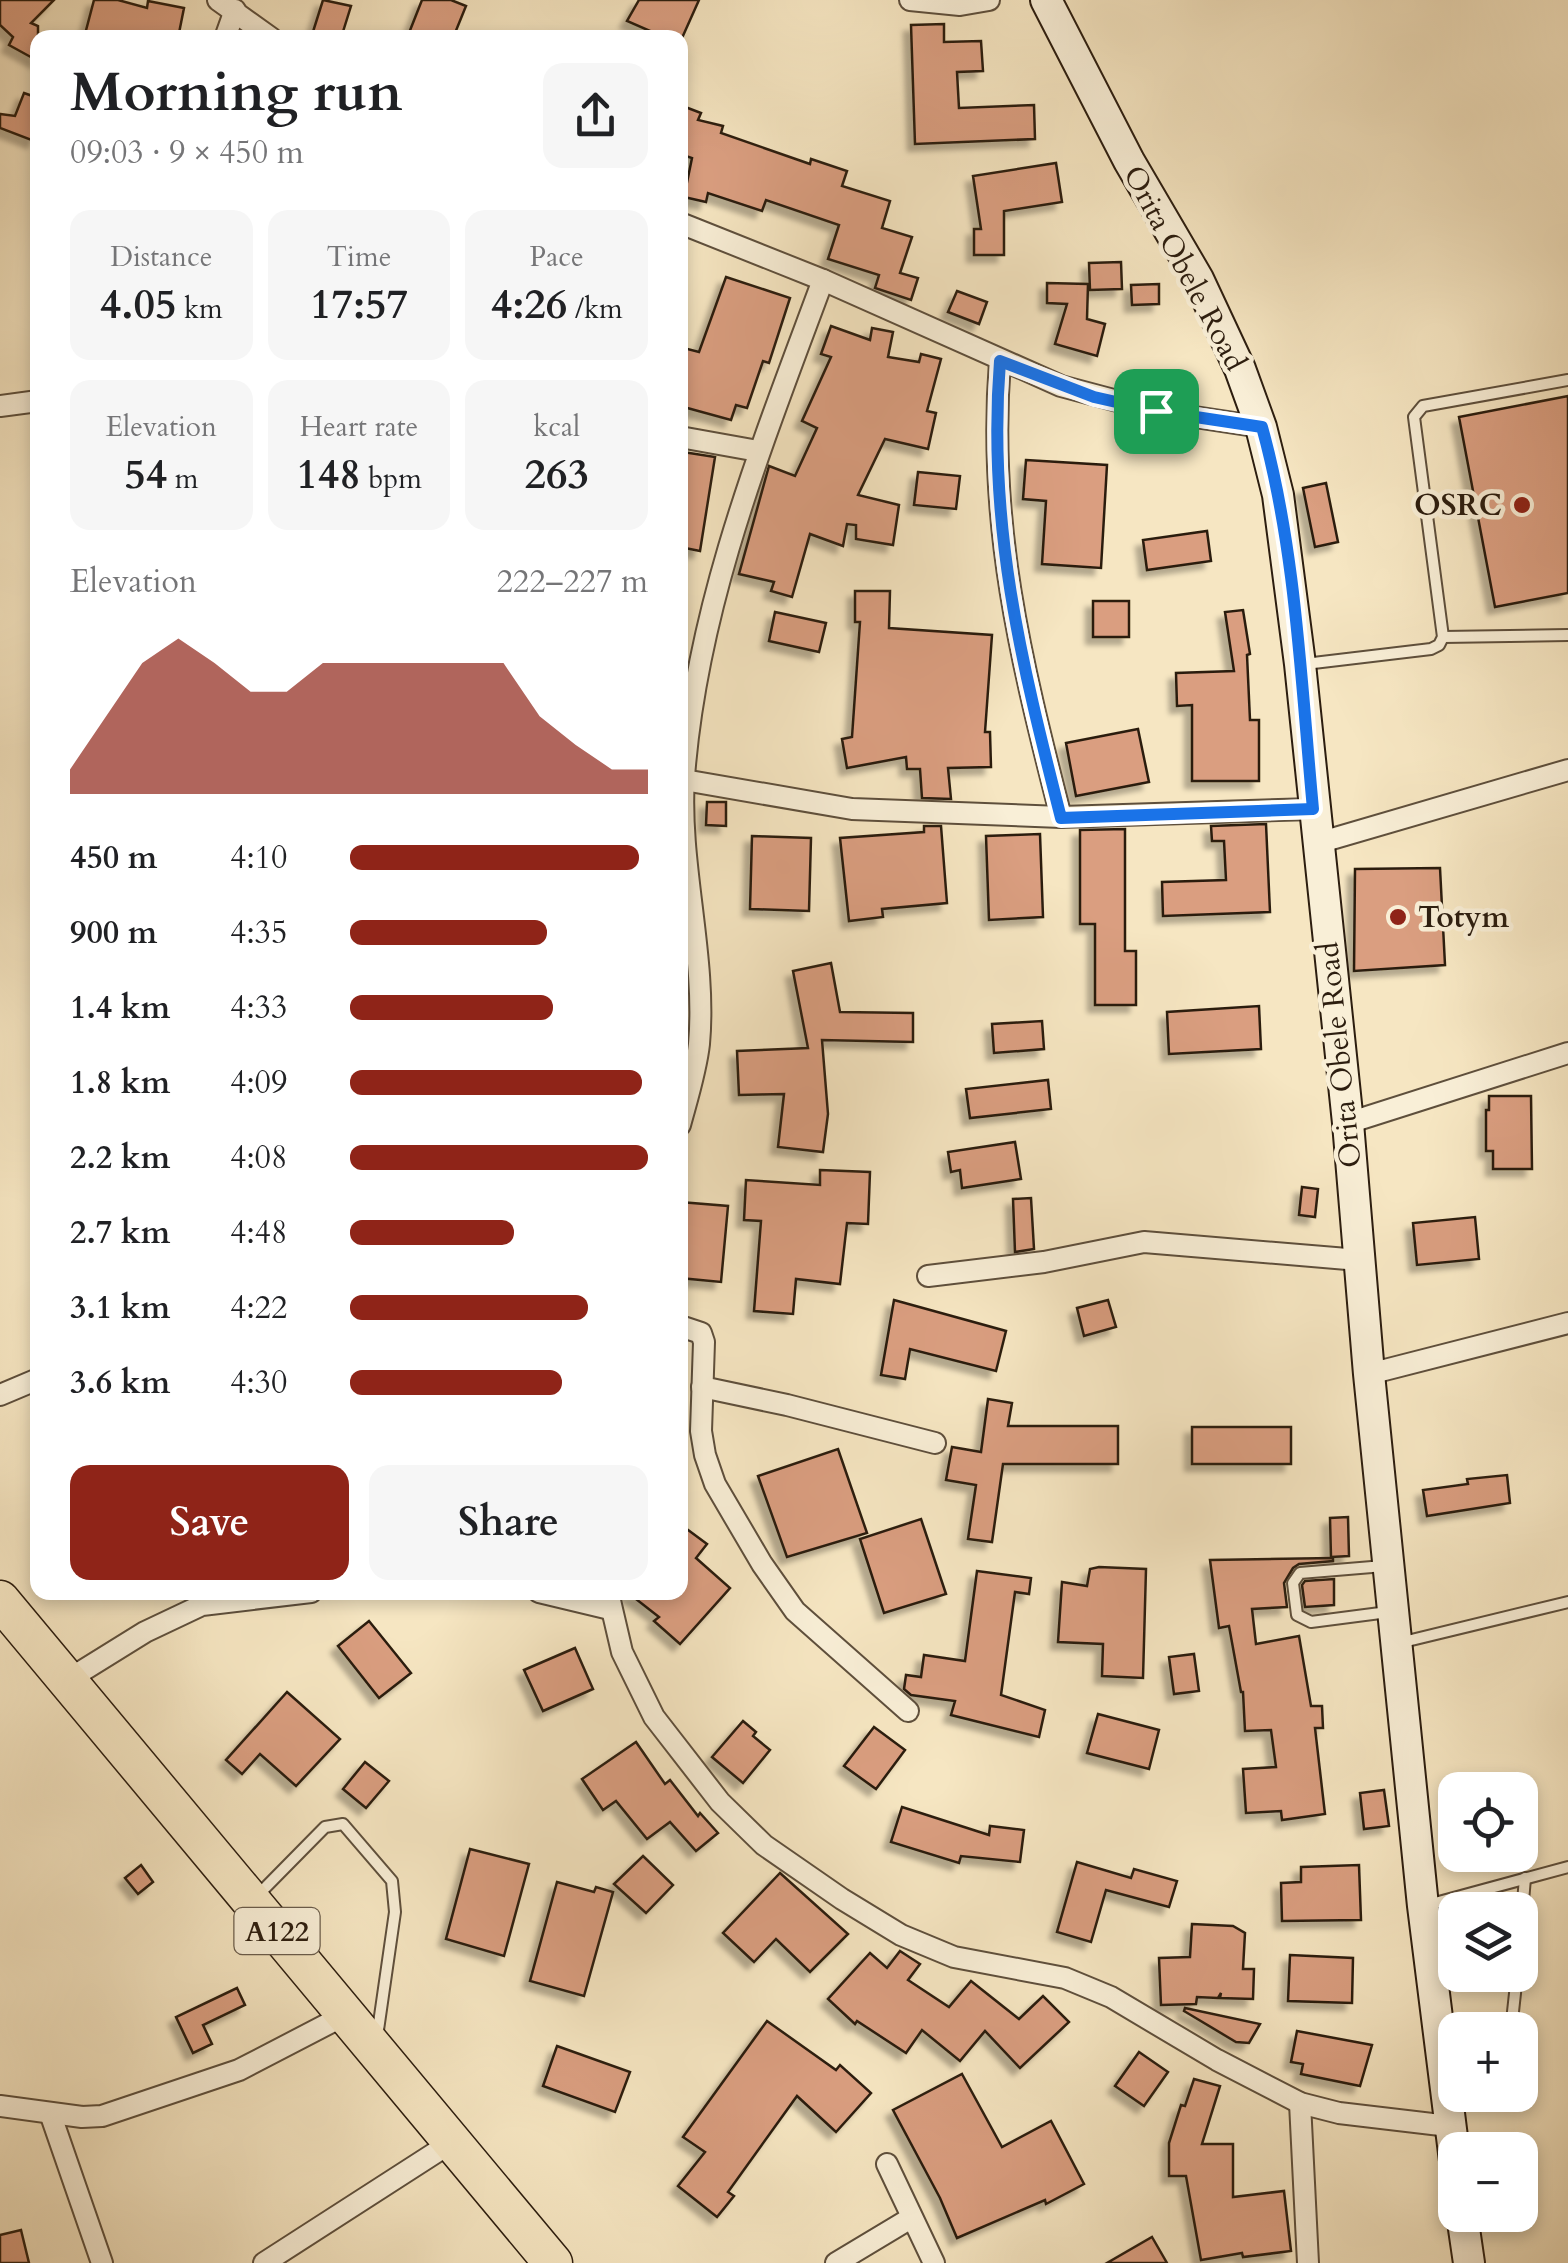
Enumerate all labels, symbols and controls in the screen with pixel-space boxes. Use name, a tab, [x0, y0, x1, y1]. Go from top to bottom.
text: Morning run	[70, 56, 403, 130]
button: share	[543, 63, 648, 168]
text: 09:03 · 9 × 450 m	[70, 131, 304, 175]
street label: Orita Obele Road	[1113, 159, 1256, 378]
text: Distance	[110, 238, 213, 276]
text: Time	[327, 238, 391, 276]
text: Pace	[530, 238, 584, 276]
text: 4.05	[100, 276, 177, 333]
text: 17:57	[310, 276, 408, 333]
text: 4:26	[491, 276, 567, 333]
text: km	[177, 290, 223, 328]
text: /km	[567, 290, 623, 328]
pin	[1114, 369, 1199, 454]
icon: arrive	[1129, 384, 1184, 439]
text: Elevation	[106, 408, 217, 446]
text: Heart rate	[300, 408, 418, 446]
text: kcal	[533, 408, 580, 446]
text: 54	[124, 446, 167, 503]
text: 148	[296, 446, 361, 503]
text: 263	[524, 446, 589, 503]
text: m	[167, 460, 198, 498]
text: bpm	[361, 460, 422, 498]
place label: OSRC	[1414, 485, 1502, 526]
marker: OSRC	[1511, 494, 1533, 516]
text: Elevation	[70, 560, 197, 604]
text: 222–227 m	[496, 560, 648, 604]
text: 450 m	[70, 836, 157, 880]
text: 4:10	[230, 836, 287, 880]
place label: Totym	[1418, 897, 1509, 938]
marker: Totym	[1387, 906, 1409, 928]
text: 900 m	[70, 911, 157, 955]
text: 4:35	[230, 911, 287, 955]
street label: Orita Obele Road	[1307, 940, 1372, 1170]
text: 1.4 km	[70, 986, 170, 1030]
text: 4:33	[230, 986, 287, 1030]
text: 1.8 km	[70, 1061, 170, 1105]
text: 4:09	[230, 1061, 287, 1105]
text: 2.2 km	[70, 1136, 170, 1180]
text: 4:08	[230, 1136, 287, 1180]
text: 2.7 km	[70, 1211, 170, 1255]
text: 4:48	[230, 1211, 287, 1255]
text: 3.1 km	[70, 1286, 170, 1330]
text: 4:22	[230, 1286, 287, 1330]
text: 3.6 km	[70, 1361, 170, 1405]
text: 4:30	[230, 1361, 287, 1405]
button: Save	[70, 1465, 349, 1580]
button: Share	[369, 1465, 648, 1580]
map controls	[1438, 1772, 1538, 2232]
button: locate	[1438, 1772, 1538, 1872]
button: layers	[1438, 1892, 1538, 1992]
road number: A122	[234, 1908, 320, 1954]
button: +	[1438, 2012, 1538, 2112]
button: −	[1438, 2132, 1538, 2232]

